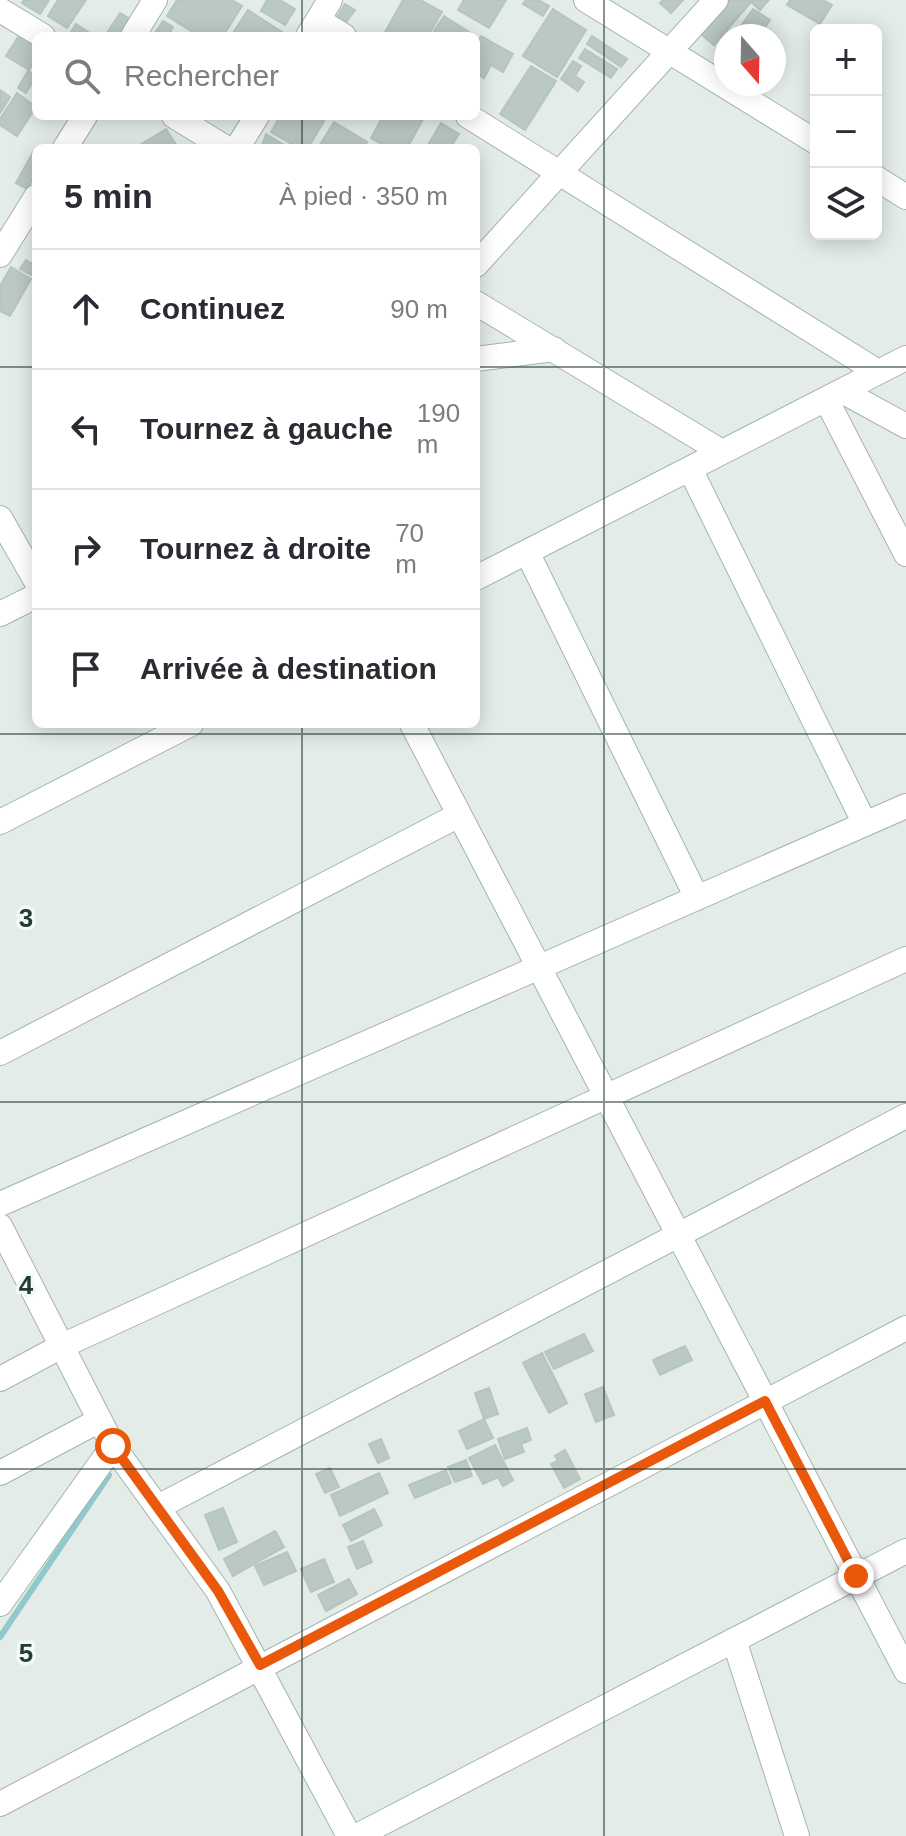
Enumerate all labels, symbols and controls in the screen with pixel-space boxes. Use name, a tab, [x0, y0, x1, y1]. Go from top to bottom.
north arrow	[714, 24, 786, 96]
map controls	[810, 24, 882, 240]
button: +	[810, 24, 882, 96]
search box	[32, 32, 480, 120]
icon: search	[60, 54, 104, 98]
text: Rechercher	[124, 59, 279, 92]
button: −	[810, 96, 882, 168]
button: layers	[810, 168, 882, 240]
text: 5 min	[64, 177, 153, 215]
text: À pied · 350 m	[279, 181, 448, 211]
icon: ahead	[64, 287, 108, 331]
text: Continuez	[140, 292, 285, 325]
text: 90 m	[390, 294, 448, 324]
text: 190 m	[417, 398, 460, 459]
icon: left	[64, 407, 108, 451]
text: Tournez à gauche	[140, 412, 393, 445]
text: 70 m	[395, 518, 424, 579]
icon: right	[64, 527, 108, 571]
text: Tournez à droite	[140, 532, 371, 565]
icon: arrive	[64, 647, 108, 691]
text: Arrivée à destination	[140, 652, 437, 685]
text: 3	[19, 903, 33, 933]
text: 4	[19, 1270, 34, 1300]
route start	[95, 1428, 131, 1464]
route end	[838, 1558, 874, 1594]
text: 5	[19, 1638, 33, 1668]

